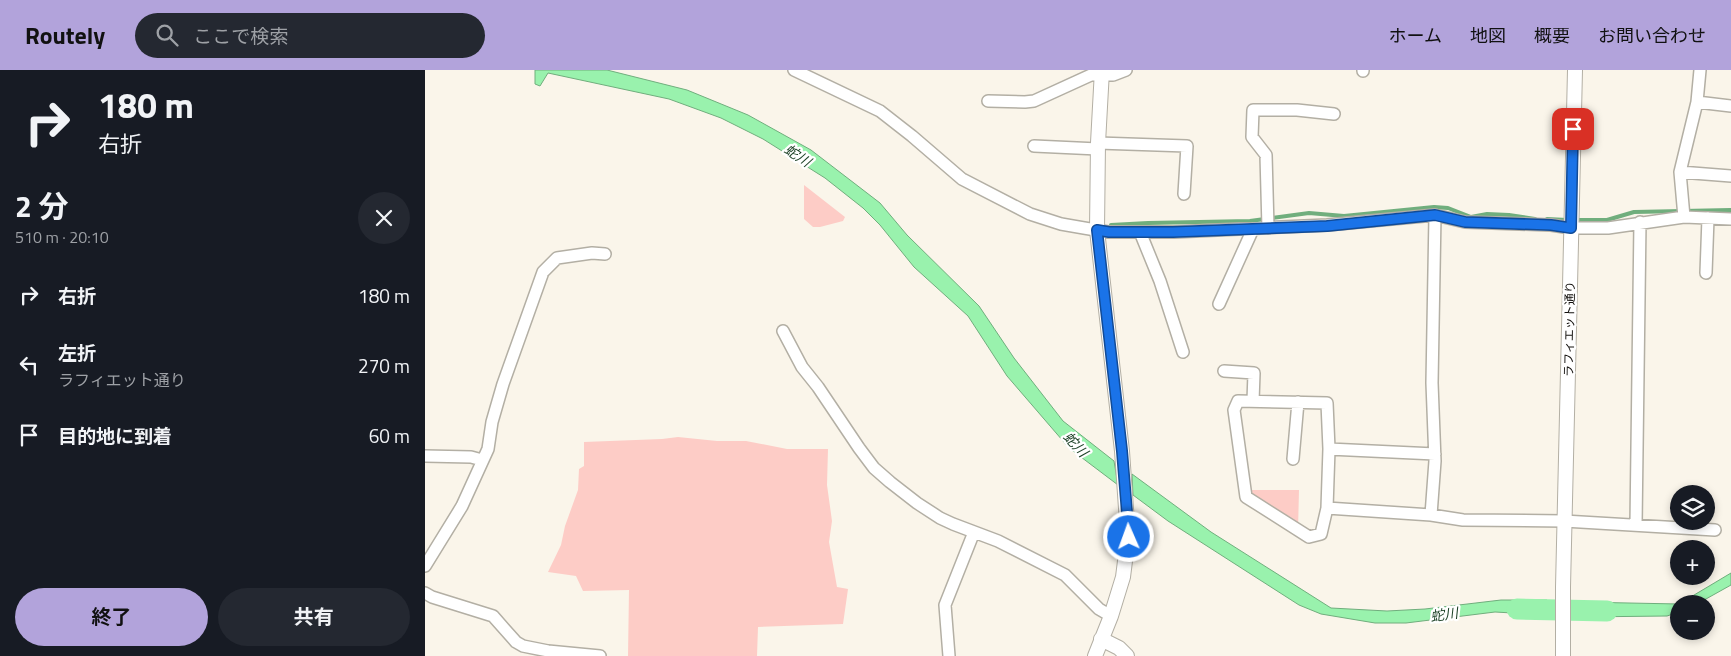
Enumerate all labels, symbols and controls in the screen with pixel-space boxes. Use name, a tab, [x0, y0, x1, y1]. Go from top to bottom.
search box	[135, 13, 485, 58]
text: Routely	[25, 17, 105, 53]
icon: search	[153, 21, 181, 49]
text: ここで検索	[193, 21, 288, 50]
text: ホーム	[1389, 22, 1442, 49]
text: 地図	[1470, 22, 1506, 49]
text: 概要	[1534, 22, 1570, 49]
text: お問い合わせ	[1598, 22, 1706, 49]
text: 180 m	[98, 78, 194, 132]
icon: right	[15, 90, 80, 155]
pin	[1552, 108, 1594, 150]
icon: arrive	[1559, 115, 1587, 143]
text: 右折	[98, 127, 142, 161]
water label: 蛇川	[781, 138, 817, 173]
text: 2 分	[15, 183, 68, 229]
button: close	[358, 192, 410, 244]
text: 510 m · 20:10	[15, 225, 109, 249]
icon: right	[15, 281, 43, 309]
text: 右折	[58, 281, 96, 310]
text: 180 m	[358, 281, 410, 310]
street label: ラフィエット通り	[1559, 281, 1579, 377]
text: 左折	[58, 338, 96, 367]
icon: left	[15, 351, 43, 379]
text: 270 m	[358, 351, 410, 380]
text: ラフィエット通り	[58, 368, 186, 392]
icon: arrive	[15, 421, 43, 449]
text: 目的地に到着	[58, 421, 172, 450]
text: 60 m	[369, 421, 410, 450]
water label: 蛇川	[1059, 427, 1095, 463]
map controls	[1670, 485, 1715, 640]
button: layers	[1670, 485, 1715, 530]
position arrow	[1102, 510, 1154, 562]
button: +	[1670, 540, 1715, 585]
button: 終了	[15, 588, 208, 646]
button: 共有	[218, 588, 410, 646]
button: −	[1670, 595, 1715, 640]
water label: 蛇川	[1429, 601, 1461, 626]

